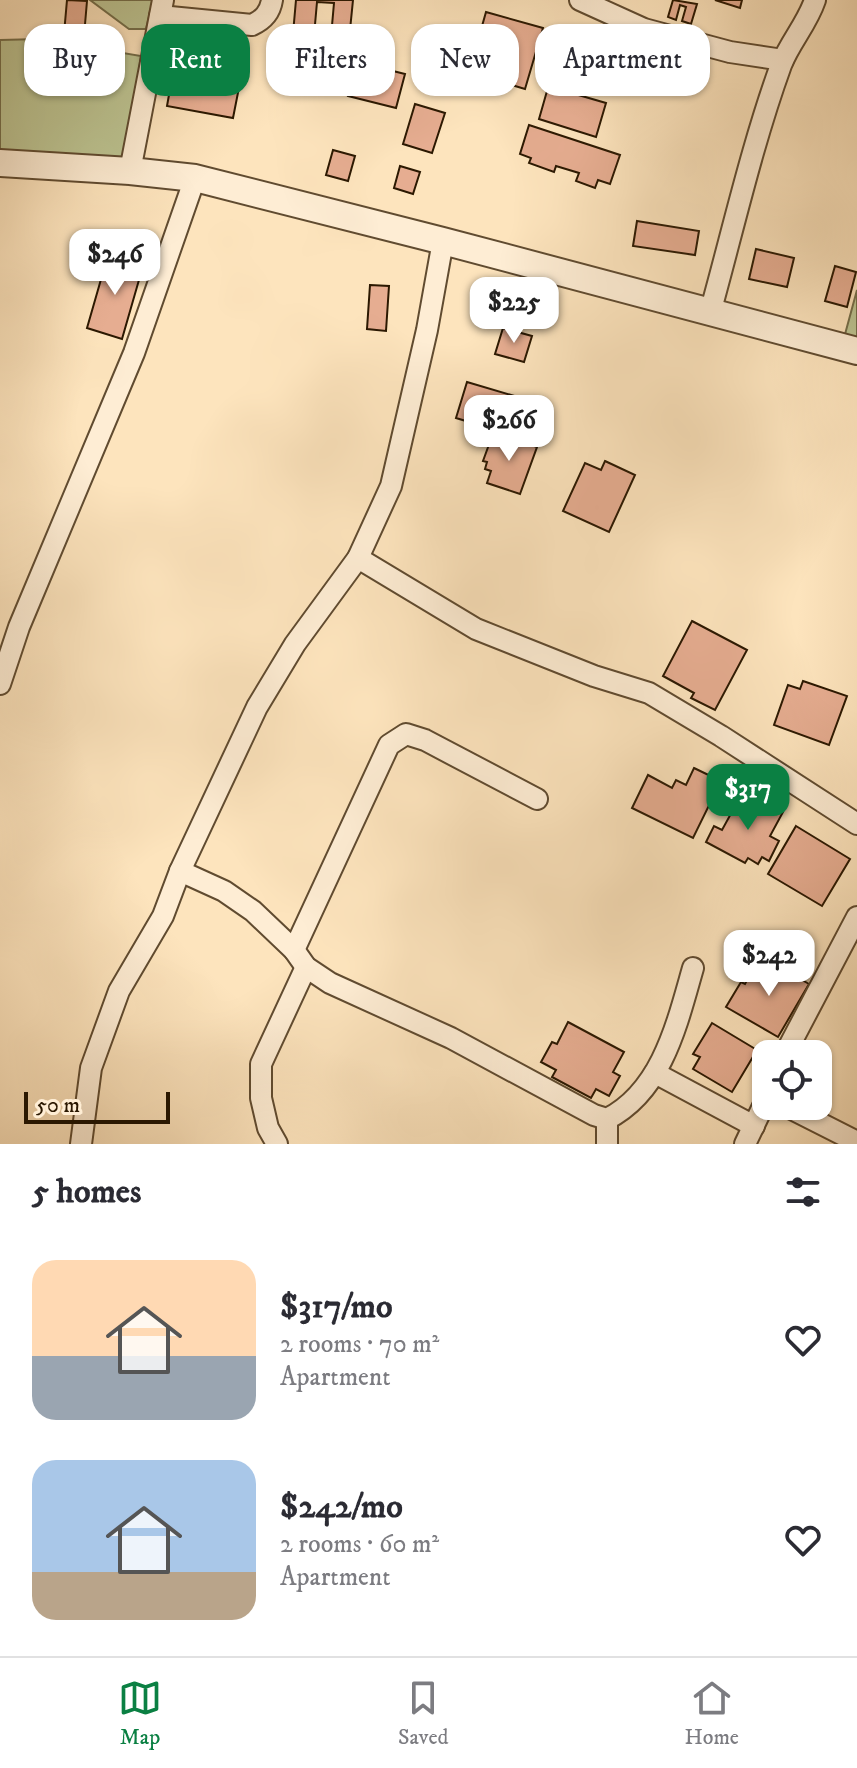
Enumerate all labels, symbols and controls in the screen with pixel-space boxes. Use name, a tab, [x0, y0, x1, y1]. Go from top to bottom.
chip: Buy	[24, 24, 125, 96]
chip: Rent	[141, 24, 250, 96]
chip: Filters	[266, 24, 395, 96]
chip: New	[411, 24, 519, 96]
chip: Apartment	[535, 24, 710, 96]
pin: $246	[68, 229, 162, 297]
text: $246	[87, 238, 143, 271]
pin: $225	[467, 277, 561, 345]
text: $225	[488, 286, 540, 319]
pin: $266	[462, 395, 556, 463]
text: $266	[482, 404, 536, 437]
pin: $317	[701, 764, 795, 832]
text: $317	[724, 773, 772, 806]
pin: $242	[722, 930, 816, 998]
text: $242	[742, 939, 796, 972]
map controls	[752, 1040, 832, 1120]
button: locate	[752, 1040, 832, 1120]
scale bar	[24, 1088, 170, 1124]
text: 50 m	[36, 1092, 80, 1119]
icon: filters	[781, 1170, 825, 1214]
text: 5 homes	[32, 1171, 141, 1213]
text: $317/mo	[280, 1286, 393, 1328]
icon: home	[96, 1292, 192, 1388]
icon: heart	[781, 1318, 825, 1362]
text: 2 rooms · 70 m²	[280, 1328, 439, 1361]
text: Apartment	[280, 1361, 391, 1394]
text: $242/mo	[280, 1486, 403, 1528]
icon: home	[96, 1492, 192, 1588]
icon: heart	[781, 1518, 825, 1562]
text: 2 rooms · 60 m²	[280, 1528, 439, 1561]
text: Apartment	[280, 1561, 391, 1594]
tab: Map	[118, 1676, 162, 1751]
tab: Saved	[398, 1676, 449, 1751]
tab: Home	[685, 1676, 739, 1751]

